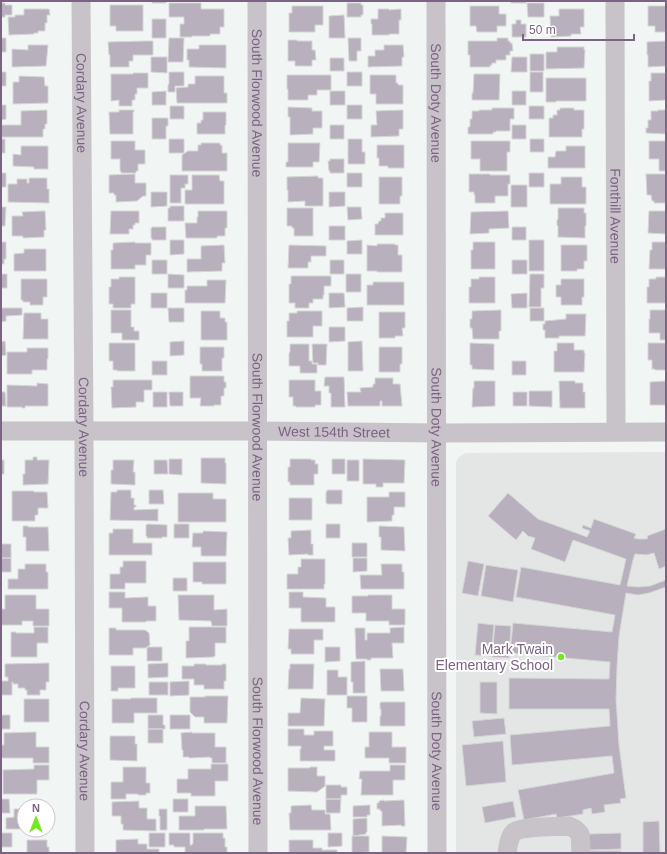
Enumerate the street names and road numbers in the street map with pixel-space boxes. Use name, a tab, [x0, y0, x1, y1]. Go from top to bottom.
street label: South Florwood Avenue	[249, 29, 265, 178]
street label: South Doty Avenue	[428, 43, 444, 163]
street label: Cordary Avenue	[73, 53, 90, 153]
street label: Fonthill Avenue	[607, 168, 624, 264]
street label: South Florwood Avenue	[249, 353, 266, 502]
street label: South Doty Avenue	[428, 367, 445, 487]
street label: Cordary Avenue	[76, 377, 92, 477]
street label: West 154th Street	[278, 423, 390, 440]
street label: South Florwood Avenue	[250, 677, 266, 826]
street label: South Doty Avenue	[429, 691, 445, 811]
street label: Cordary Avenue	[77, 701, 93, 801]

